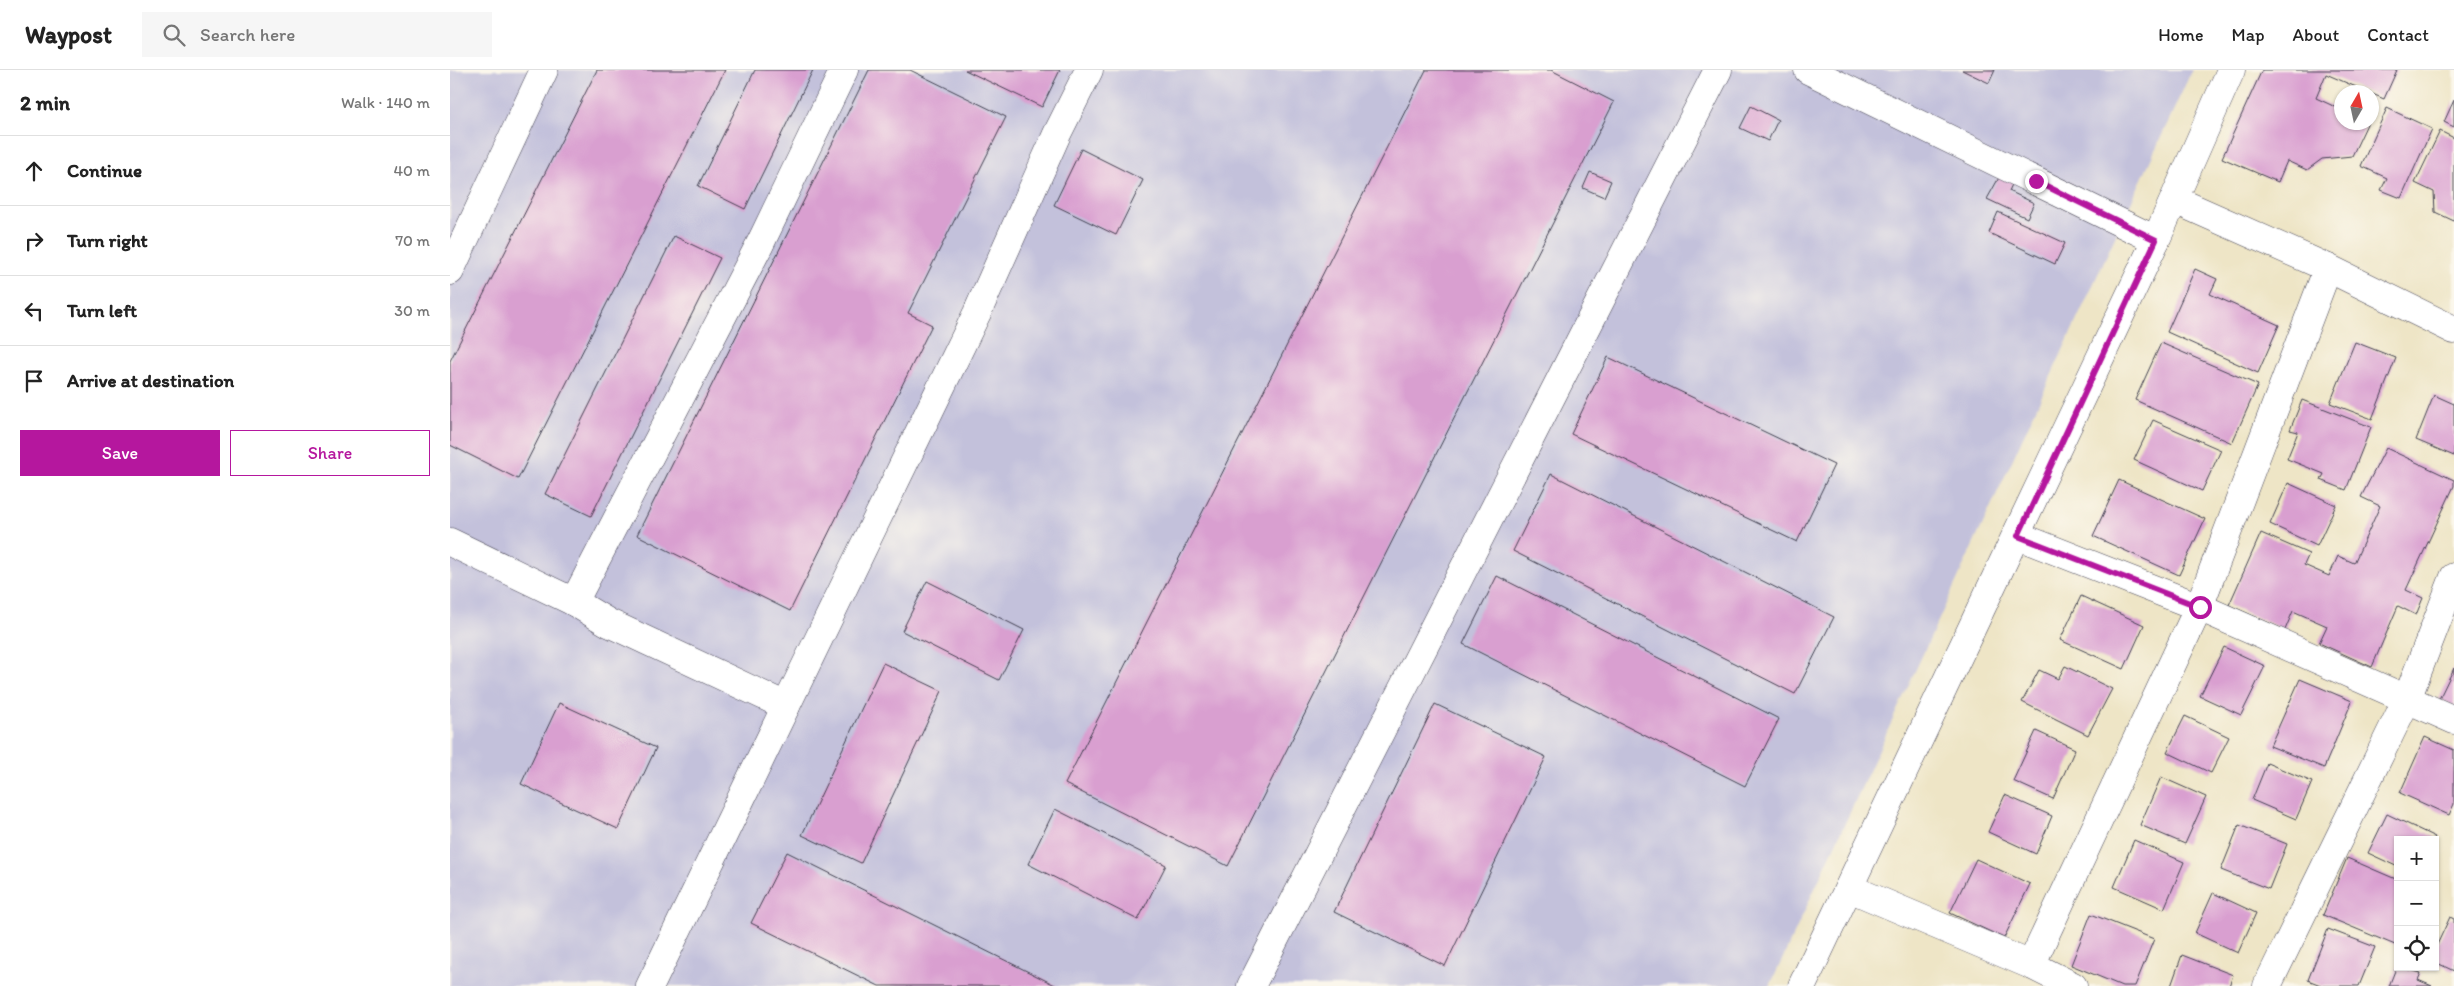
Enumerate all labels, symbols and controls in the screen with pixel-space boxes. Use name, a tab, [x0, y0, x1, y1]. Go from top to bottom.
search box	[142, 12, 492, 57]
text: Waypost	[25, 20, 112, 49]
icon: search	[160, 21, 188, 49]
text: Search here	[200, 23, 295, 46]
text: Home	[2158, 24, 2204, 46]
text: Map	[2232, 24, 2265, 46]
text: About	[2293, 24, 2339, 46]
text: Contact	[2367, 24, 2429, 46]
north arrow	[2334, 85, 2379, 130]
text: 2 min	[20, 90, 70, 115]
text: Walk · 140 m	[341, 93, 430, 112]
icon: ahead	[20, 157, 48, 185]
text: Continue	[67, 159, 142, 182]
text: 40 m	[393, 161, 430, 180]
route end	[2025, 170, 2048, 193]
icon: right	[20, 227, 48, 255]
text: Turn right	[67, 229, 148, 252]
text: 70 m	[395, 231, 430, 250]
icon: left	[20, 297, 48, 325]
text: Turn left	[67, 299, 137, 322]
text: 30 m	[394, 301, 430, 320]
icon: arrive	[20, 367, 48, 395]
text: Arrive at destination	[67, 369, 234, 392]
button: Save	[20, 430, 220, 476]
button: Share	[230, 430, 430, 476]
route start	[2189, 596, 2212, 619]
map controls	[2394, 836, 2439, 971]
button: +	[2394, 836, 2439, 881]
button: −	[2394, 881, 2439, 926]
button: locate	[2394, 926, 2439, 971]

